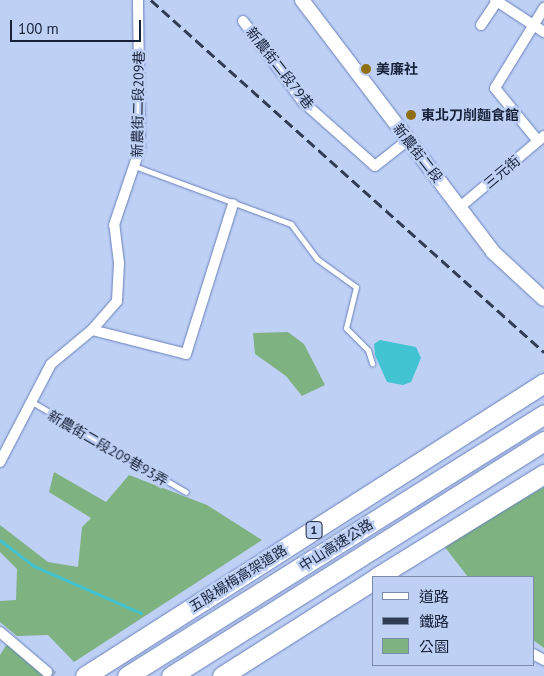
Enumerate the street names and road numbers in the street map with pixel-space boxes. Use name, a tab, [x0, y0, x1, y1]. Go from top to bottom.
street label: 新農街二段79巷	[243, 24, 317, 112]
street label: 新農街二段209巷	[129, 50, 147, 158]
street label: 新農街二段	[390, 120, 446, 186]
street label: 三元街	[481, 152, 523, 192]
street label: 新農街二段209巷93弄	[45, 407, 171, 489]
street label: 中山高速公路	[296, 516, 376, 574]
road number: 1	[305, 520, 323, 540]
street label: 五股楊梅高架道路	[186, 541, 290, 615]

